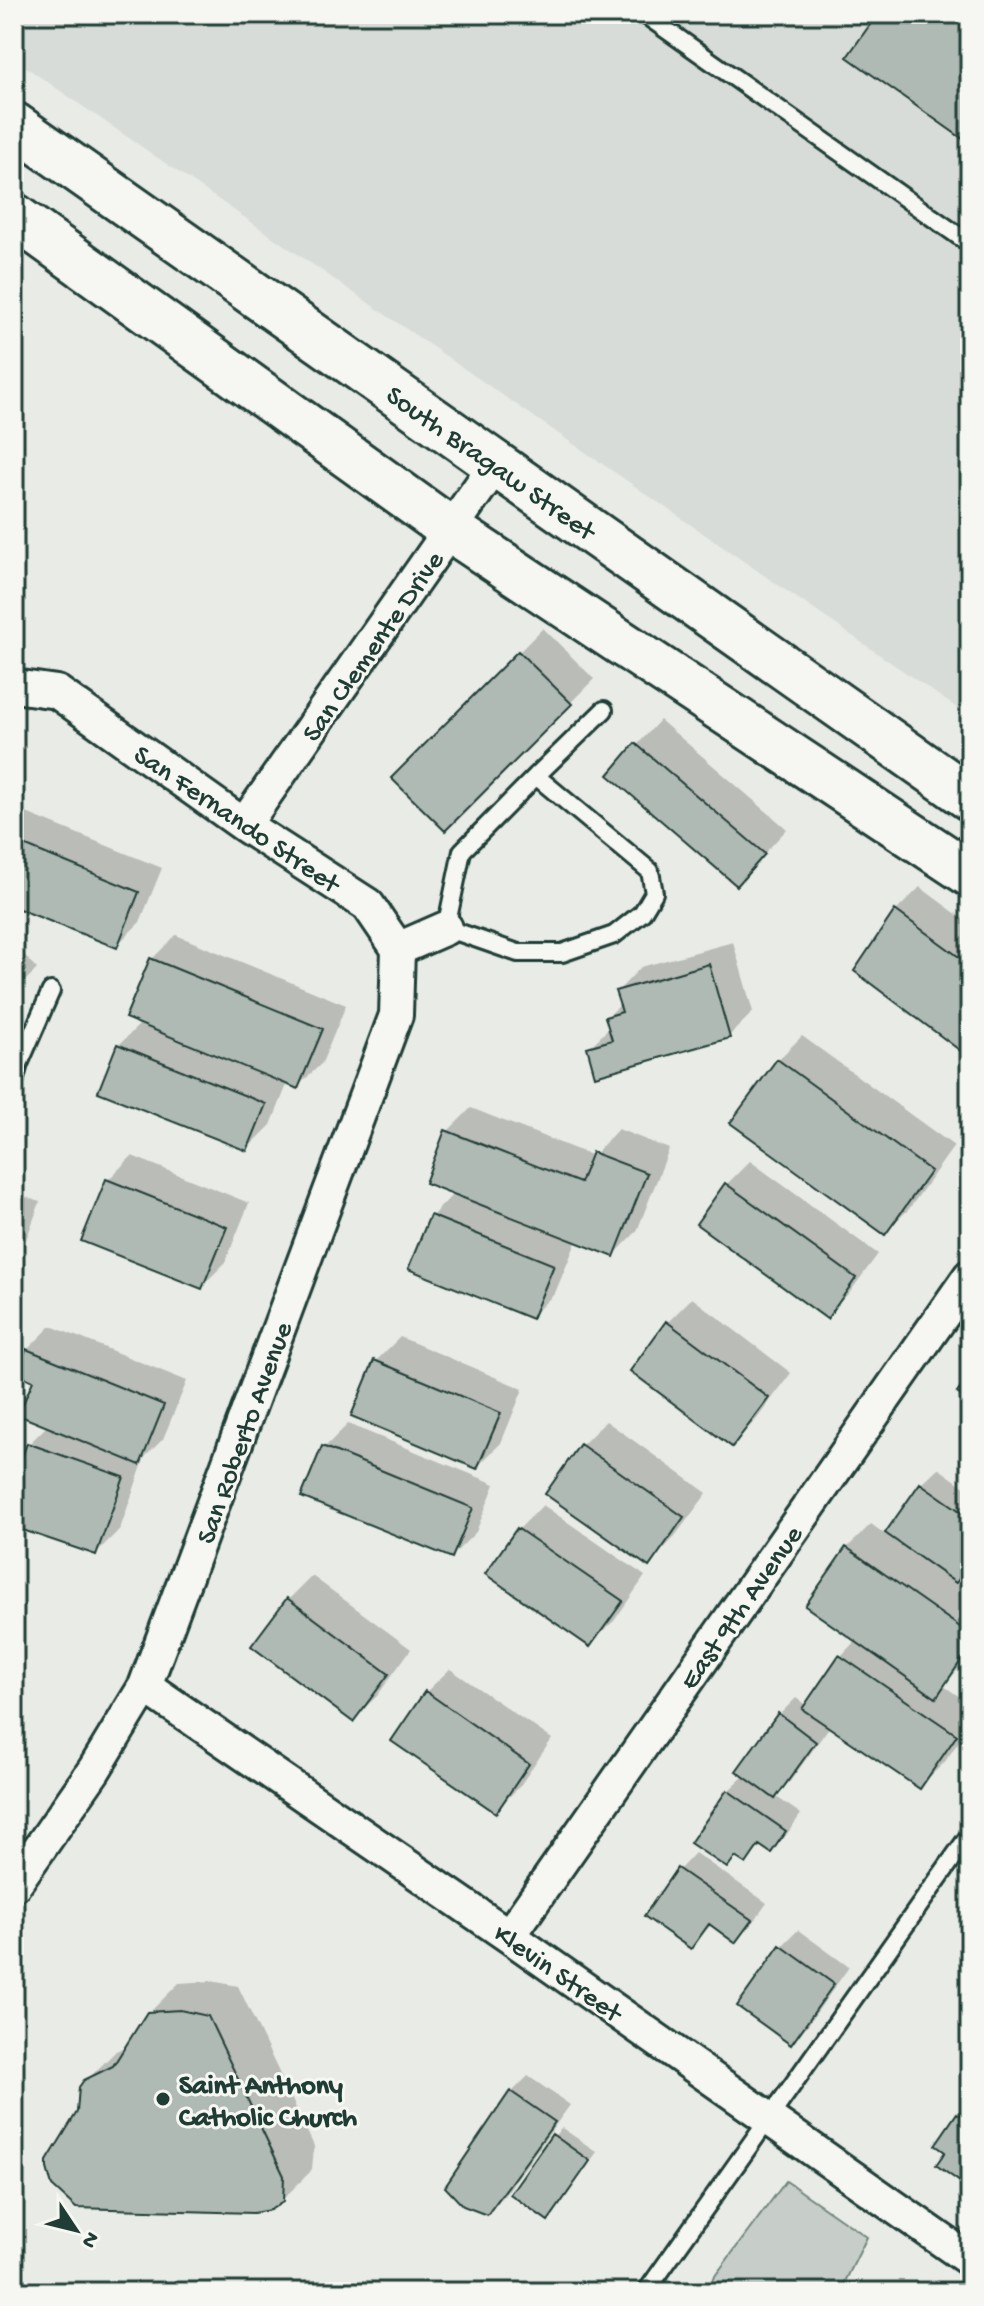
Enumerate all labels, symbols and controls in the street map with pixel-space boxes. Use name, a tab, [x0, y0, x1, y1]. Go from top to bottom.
street label: South Bragaw Street	[378, 380, 603, 551]
street label: San Clemente Drive	[297, 545, 453, 749]
street label: San Fernando Street	[126, 740, 347, 903]
street label: San Roberto Avenue	[191, 1318, 302, 1549]
street label: East 9th Avenue	[674, 1520, 812, 1697]
street label: Klevin Street	[486, 1918, 629, 2032]
place label: Saint Anthony Catholic Church	[179, 2071, 357, 2136]
marker: Saint Anthony Catholic Church	[154, 2090, 172, 2108]
north arrow	[36, 2190, 116, 2270]
text: N	[74, 2226, 104, 2253]

